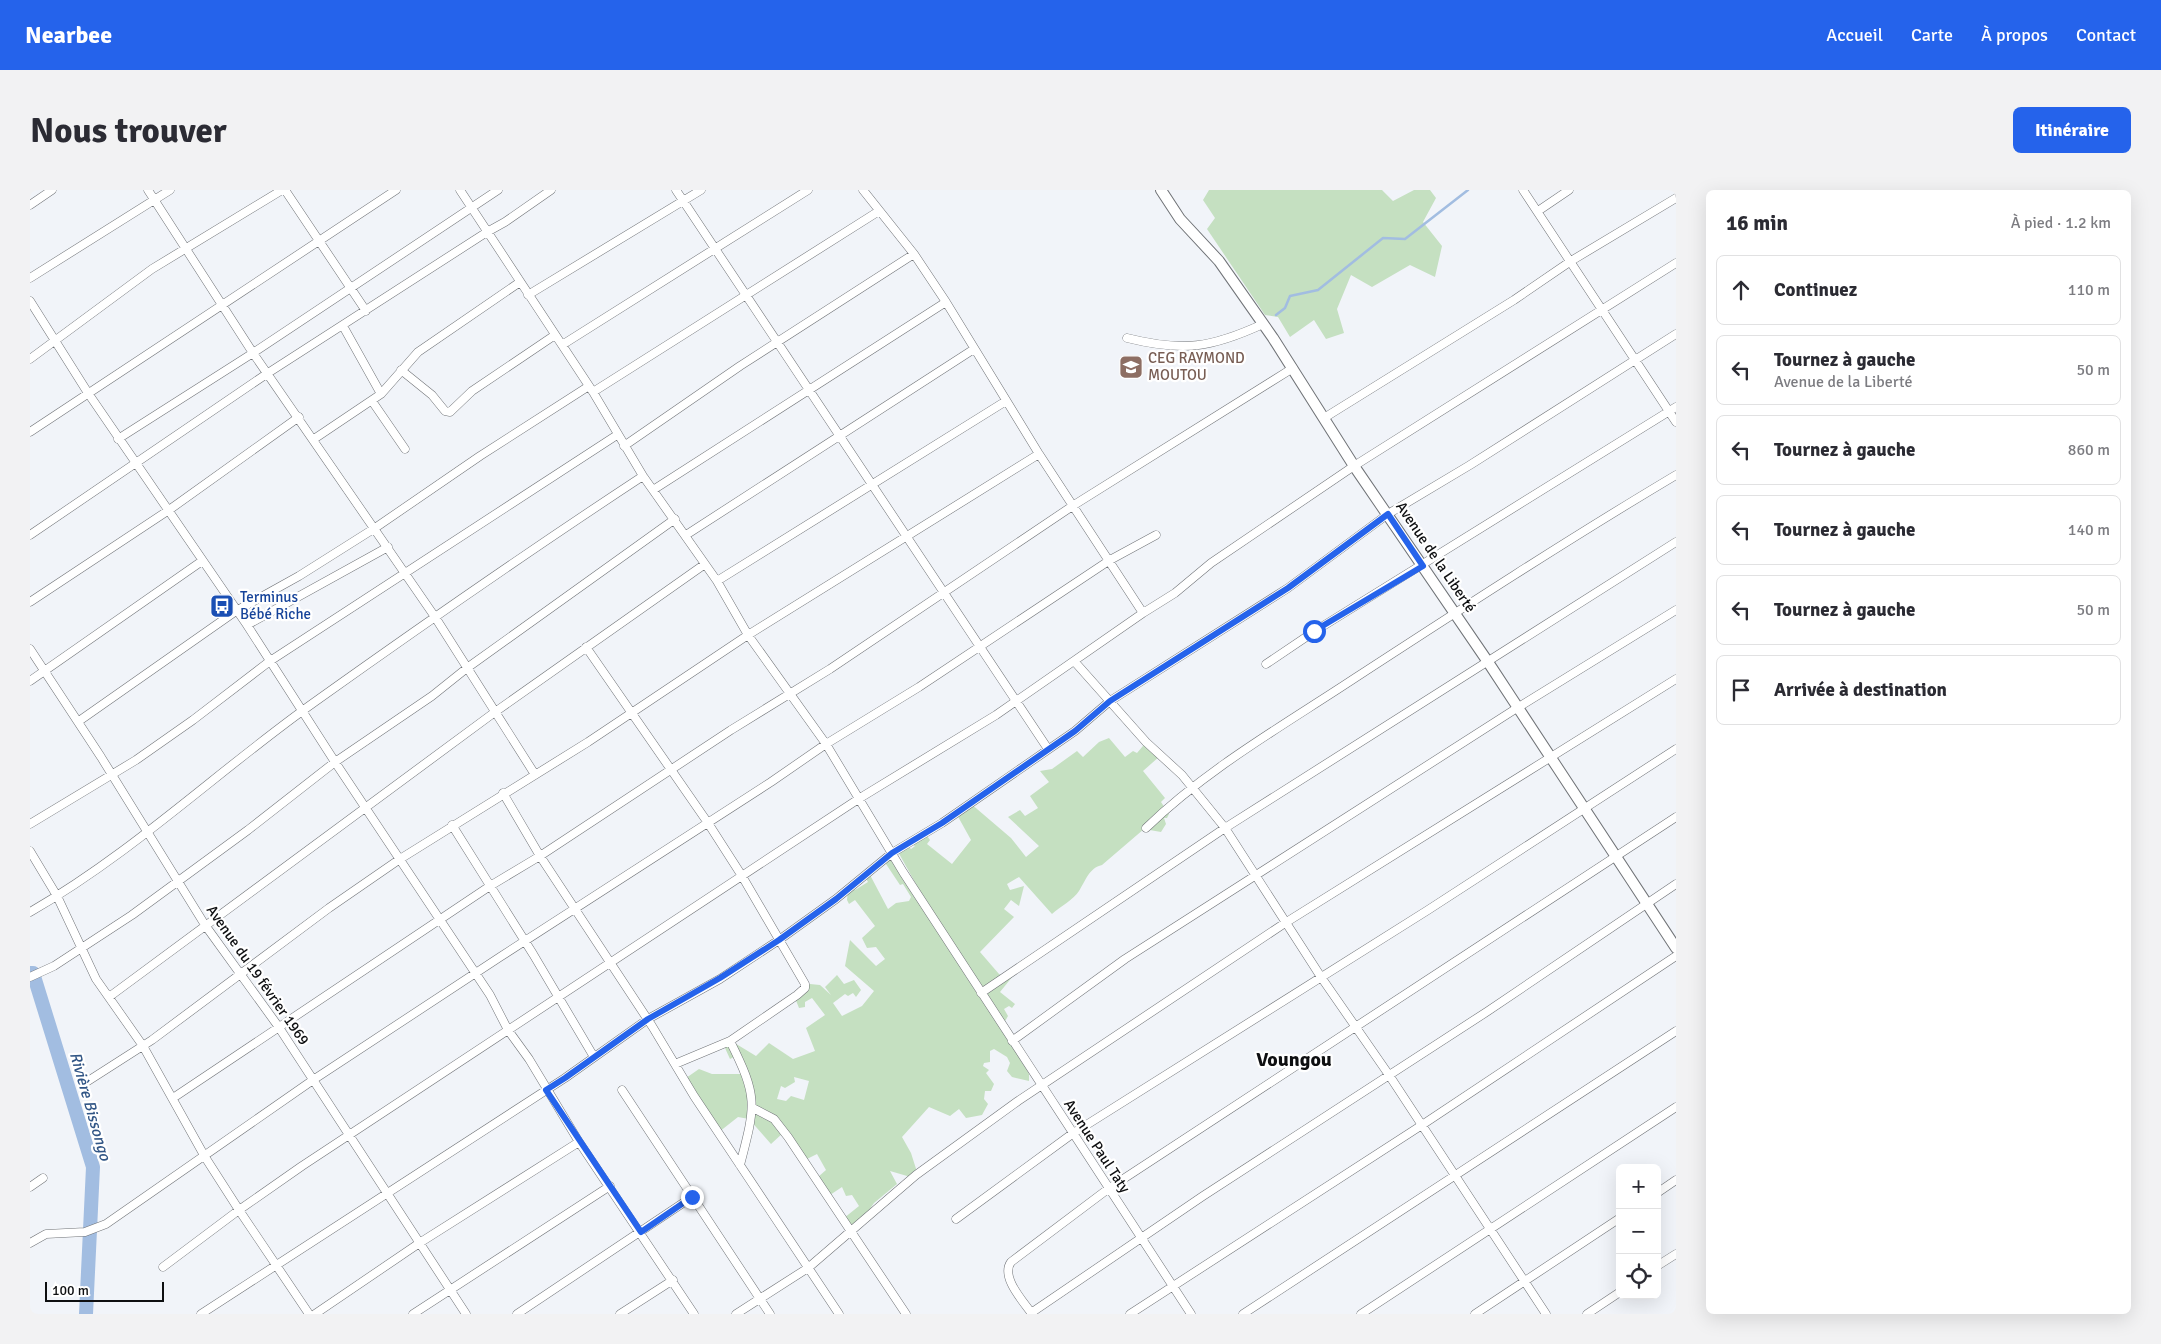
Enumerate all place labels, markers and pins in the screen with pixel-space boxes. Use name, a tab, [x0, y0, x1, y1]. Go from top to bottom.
place label: CEG RAYMOND MOUTOU	[1148, 349, 1245, 384]
school or university icon: CEG RAYMOND MOUTOU	[1118, 354, 1144, 380]
place label: Terminus Bébé Riche	[240, 588, 311, 623]
bus stop icon: Terminus Bébé Riche	[209, 593, 235, 619]

